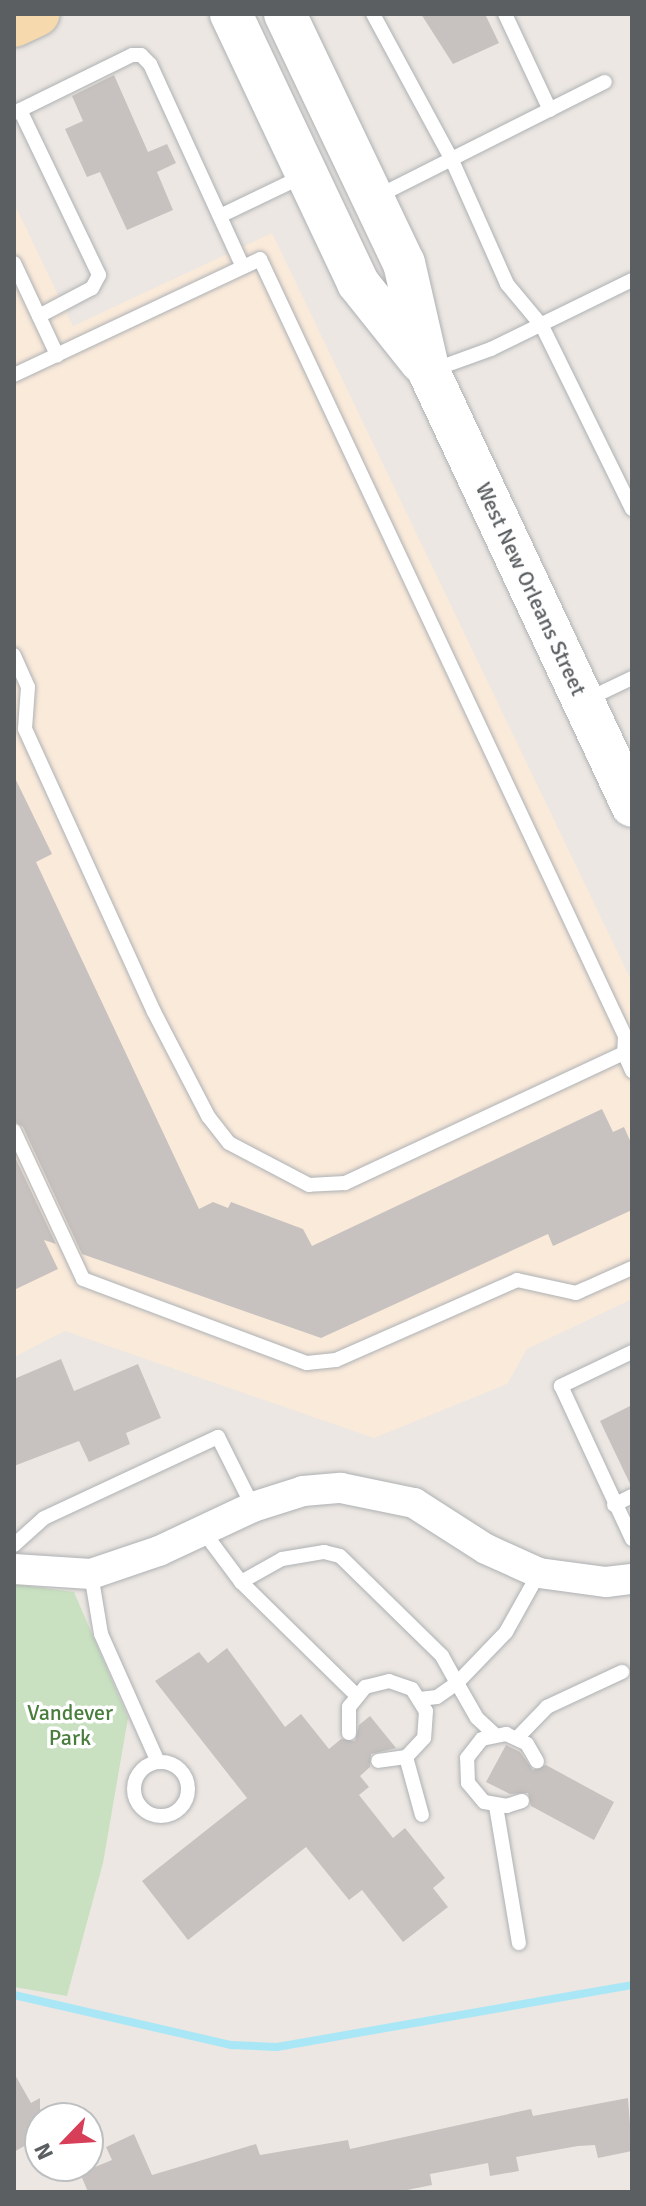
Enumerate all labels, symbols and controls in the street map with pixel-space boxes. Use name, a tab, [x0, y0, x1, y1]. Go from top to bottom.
street label: West New Orleans Street	[470, 478, 592, 700]
park label: Vandever Park	[27, 1699, 113, 1750]
north arrow	[24, 2102, 104, 2182]
text: N	[28, 2139, 59, 2164]

